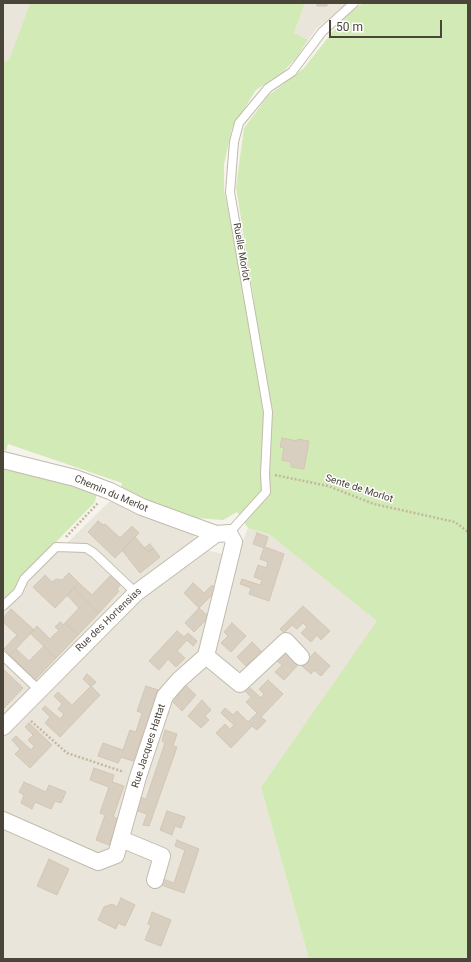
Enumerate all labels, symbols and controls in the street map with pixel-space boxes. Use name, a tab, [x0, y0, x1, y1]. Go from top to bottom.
scale bar	[331, 12, 444, 38]
text: 50 m	[336, 20, 363, 34]
street label: Ruelle Morlot	[230, 222, 252, 282]
street label: Sente de Morlot	[324, 472, 394, 506]
street label: Chemin du Merlot	[72, 473, 150, 515]
street label: Rue des Hortensias	[74, 586, 144, 654]
street label: Rue Jacques Hattat	[130, 702, 168, 790]

